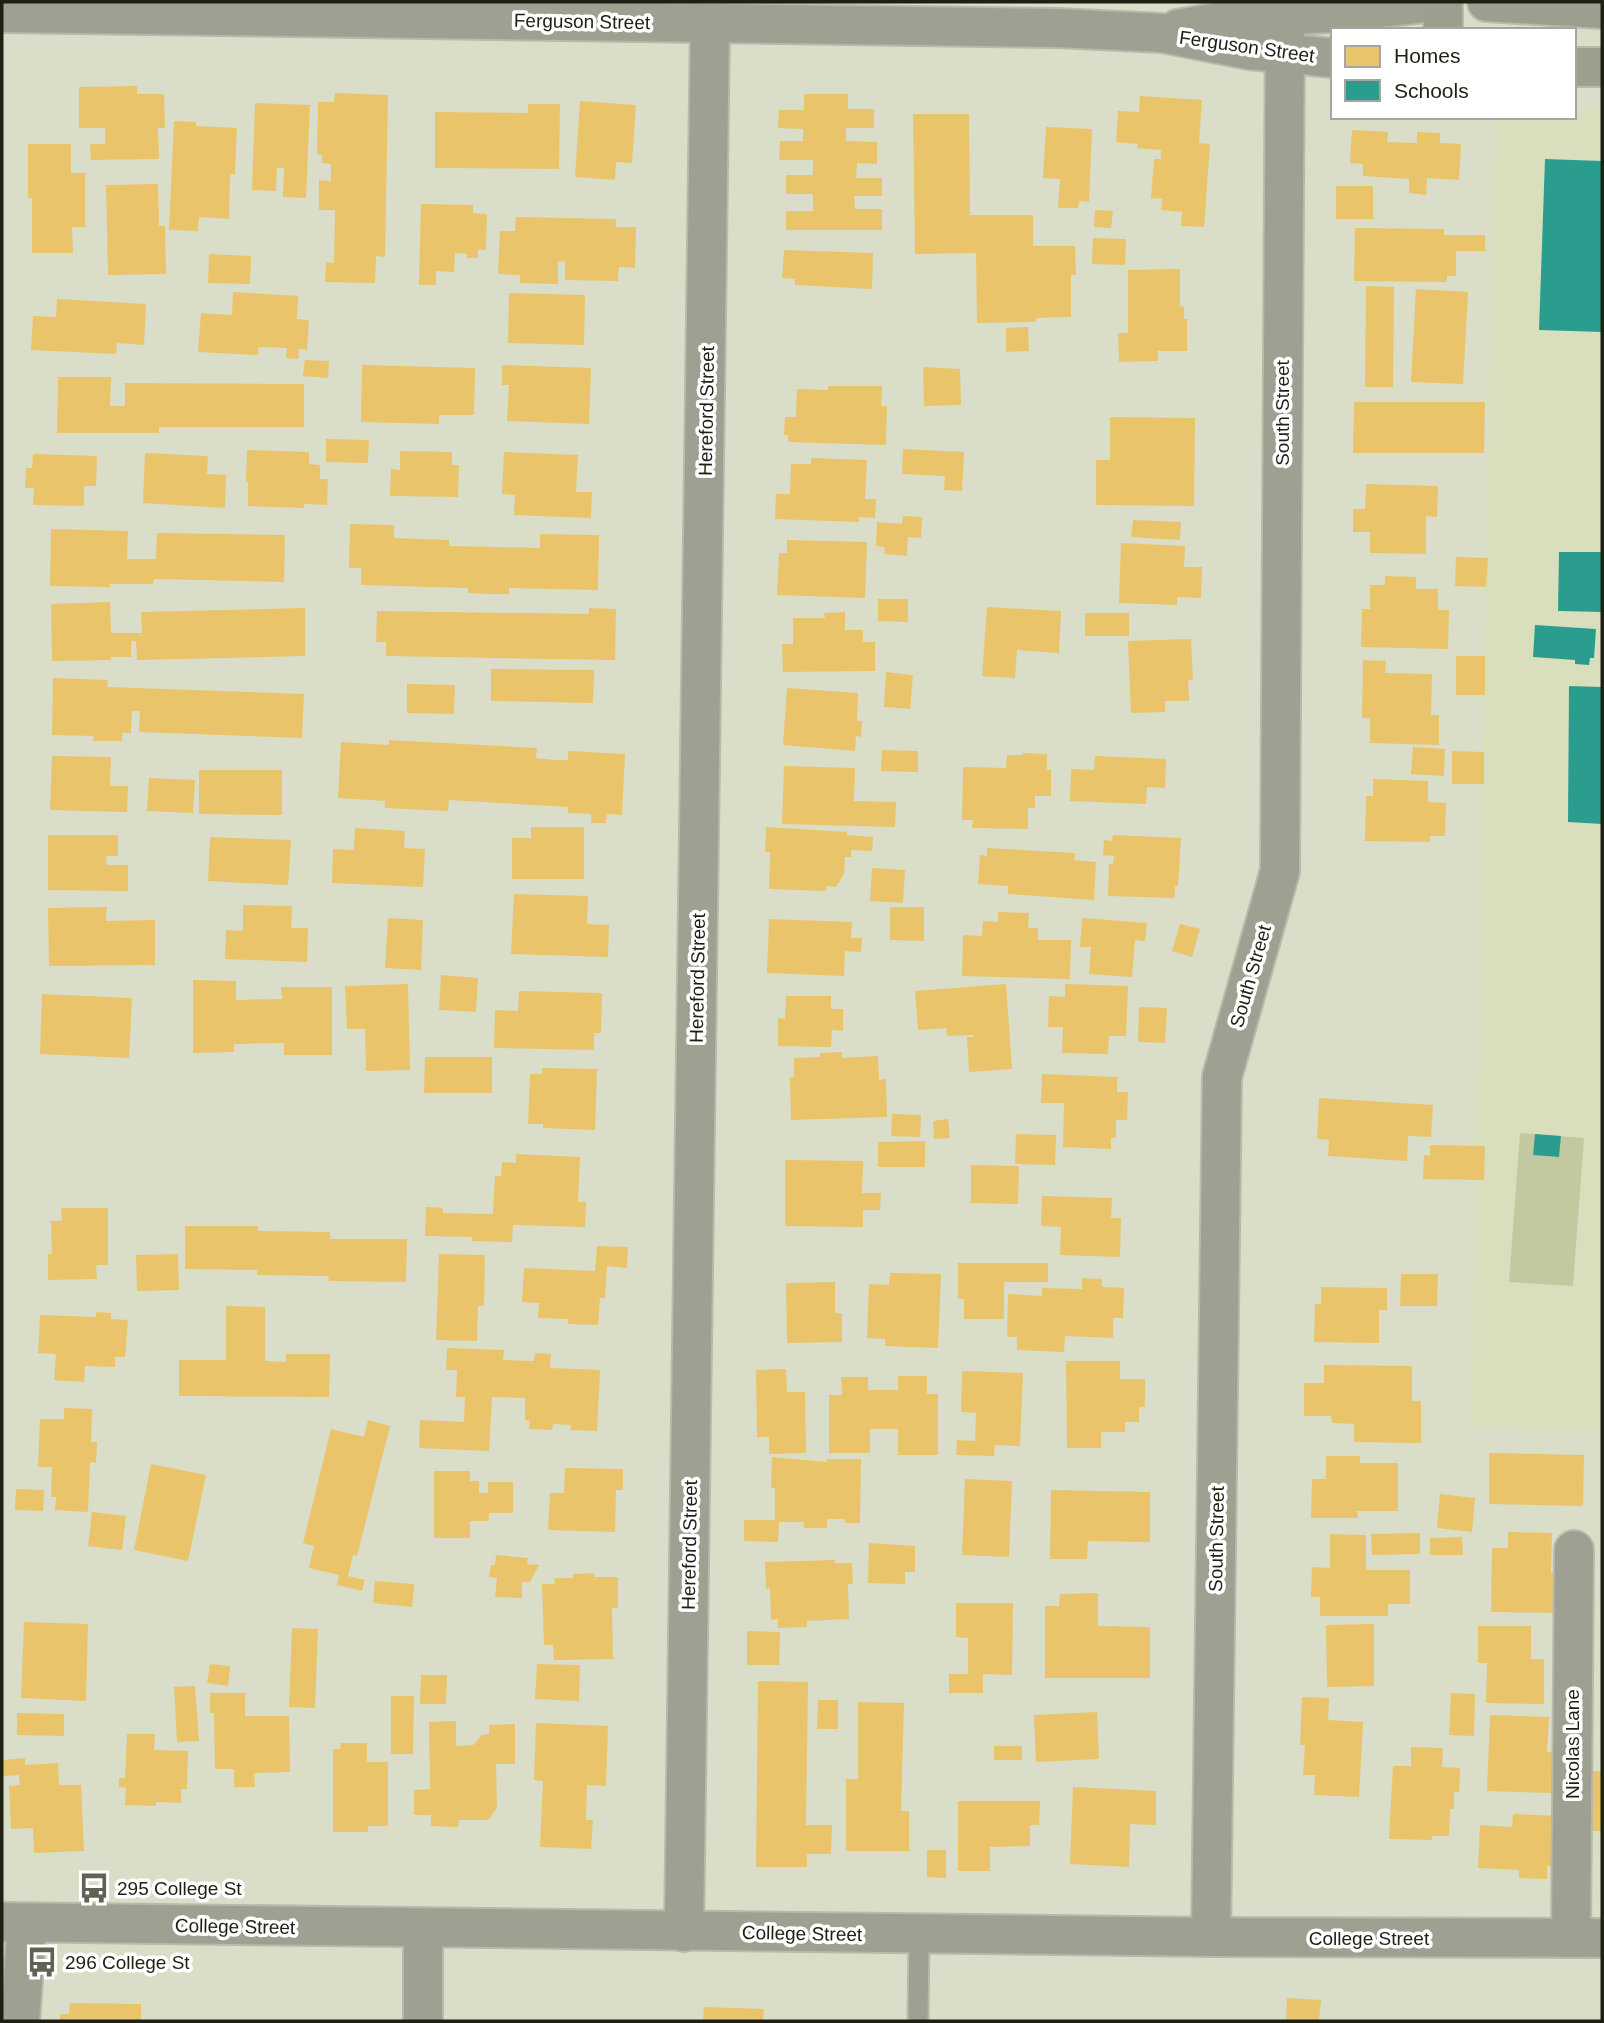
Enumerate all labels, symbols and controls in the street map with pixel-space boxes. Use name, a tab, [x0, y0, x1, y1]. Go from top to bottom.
street label: Ferguson Street	[514, 10, 651, 33]
street label: Ferguson Street	[1178, 27, 1317, 66]
legend	[1331, 28, 1576, 119]
text: Homes	[1394, 44, 1461, 67]
text: Schools	[1394, 79, 1469, 102]
street label: Hereford Street	[695, 345, 718, 476]
street label: South Street	[1272, 359, 1293, 466]
street label: Hereford Street	[686, 912, 709, 1043]
street label: South Street	[1226, 922, 1275, 1030]
street label: Hereford Street	[678, 1479, 701, 1610]
street label: South Street	[1205, 1485, 1228, 1592]
street label: Nicolas Lane	[1562, 1689, 1583, 1799]
bus stop icon: 295 College St	[77, 1871, 111, 1905]
place label: 295 College St	[117, 1878, 242, 1899]
street label: College Street	[175, 1915, 296, 1938]
street label: College Street	[742, 1922, 863, 1945]
street label: College Street	[1309, 1928, 1430, 1949]
bus stop icon: 296 College St	[25, 1945, 59, 1979]
place label: 296 College St	[65, 1952, 190, 1973]

